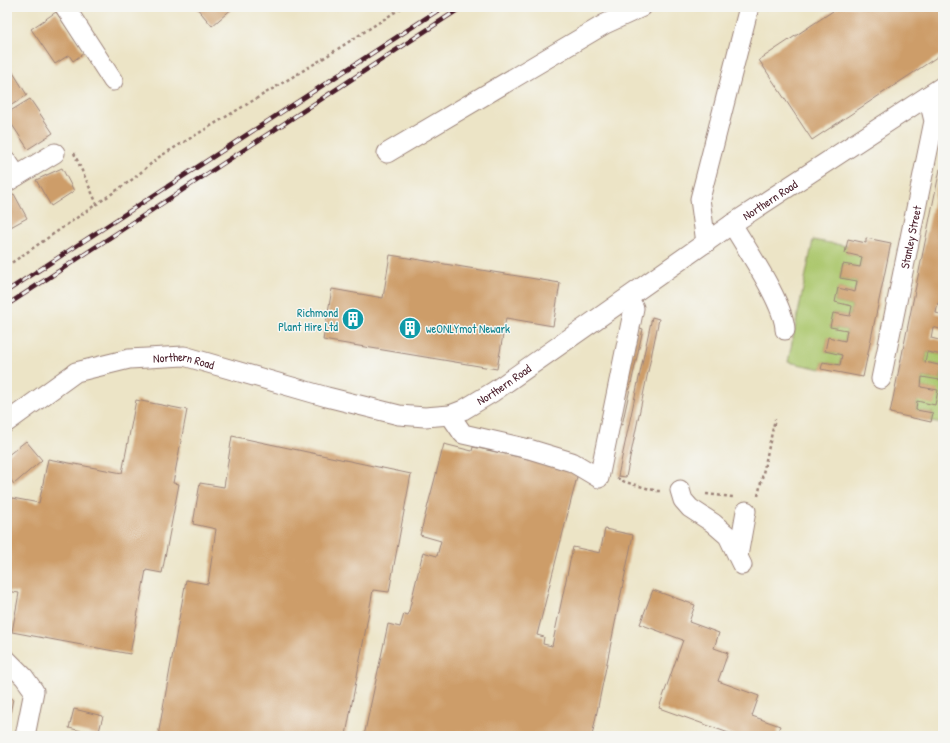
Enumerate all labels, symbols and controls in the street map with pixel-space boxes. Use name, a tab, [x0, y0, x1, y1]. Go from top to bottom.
street label: Northern Road	[739, 175, 801, 224]
street label: Stanley Street	[895, 203, 925, 270]
place label: Richmond Plant Hire Ltd	[278, 304, 338, 335]
building icon: Richmond Plant Hire Ltd	[340, 306, 366, 332]
building icon: weONLYmot Newark	[397, 315, 423, 341]
place label: weONLYmot Newark	[426, 320, 510, 337]
street label: Northern Road	[153, 347, 217, 373]
street label: Northern Road	[473, 359, 534, 409]

